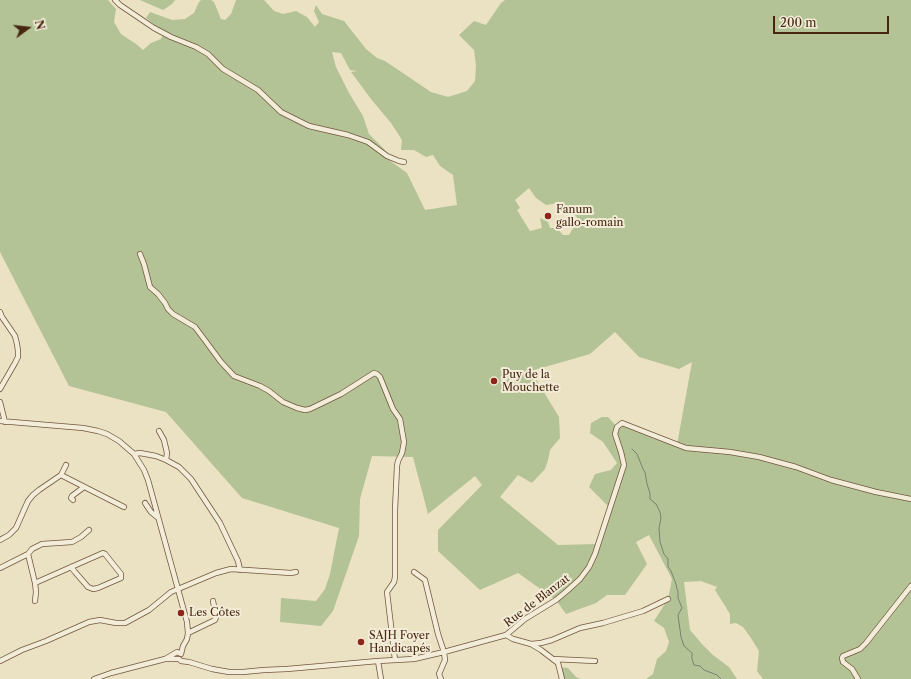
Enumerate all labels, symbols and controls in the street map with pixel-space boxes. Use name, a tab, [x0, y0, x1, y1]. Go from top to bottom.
north arrow	[8, 8, 48, 48]
scale bar	[775, 8, 891, 34]
text: 200 m	[780, 15, 817, 30]
text: N	[32, 18, 48, 31]
place label: Fanum gallo-romain	[556, 203, 623, 229]
marker: Fanum gallo-romain	[543, 211, 553, 221]
place label: Puy de la Mouchette	[502, 368, 559, 394]
marker: Puy de la Mouchette	[489, 376, 499, 386]
street label: Rue de Blanzat	[502, 572, 572, 630]
place label: Les Côtes	[189, 606, 240, 620]
marker: Les Côtes	[176, 608, 186, 618]
place label: SAJH Foyer Handicapés	[369, 629, 430, 655]
marker: SAJH Foyer Handicapés	[356, 637, 366, 647]

